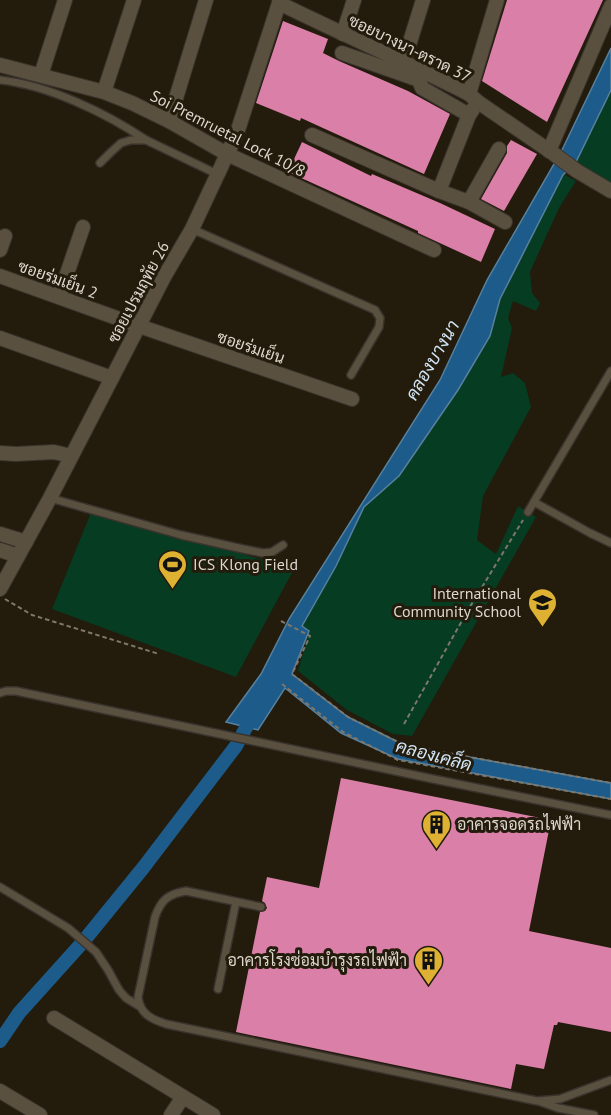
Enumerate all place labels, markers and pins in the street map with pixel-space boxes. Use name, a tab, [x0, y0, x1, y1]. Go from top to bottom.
sports icon: ICS Klong Field	[156, 548, 188, 590]
place label: ICS Klong Field	[193, 554, 298, 574]
place label: International Community School	[393, 583, 521, 621]
school or university icon: International Community School	[526, 586, 558, 628]
building icon: อาคารจอดรถไฟฟ้า	[420, 808, 452, 850]
place label: อาคารจอดรถไฟฟ้า	[457, 813, 581, 834]
building icon: อาคารโรงซ่อมบำรุงรถไฟฟ้า	[412, 944, 444, 986]
place label: อาคารโรงซ่อมบำรุงรถไฟฟ้า	[227, 949, 407, 972]

